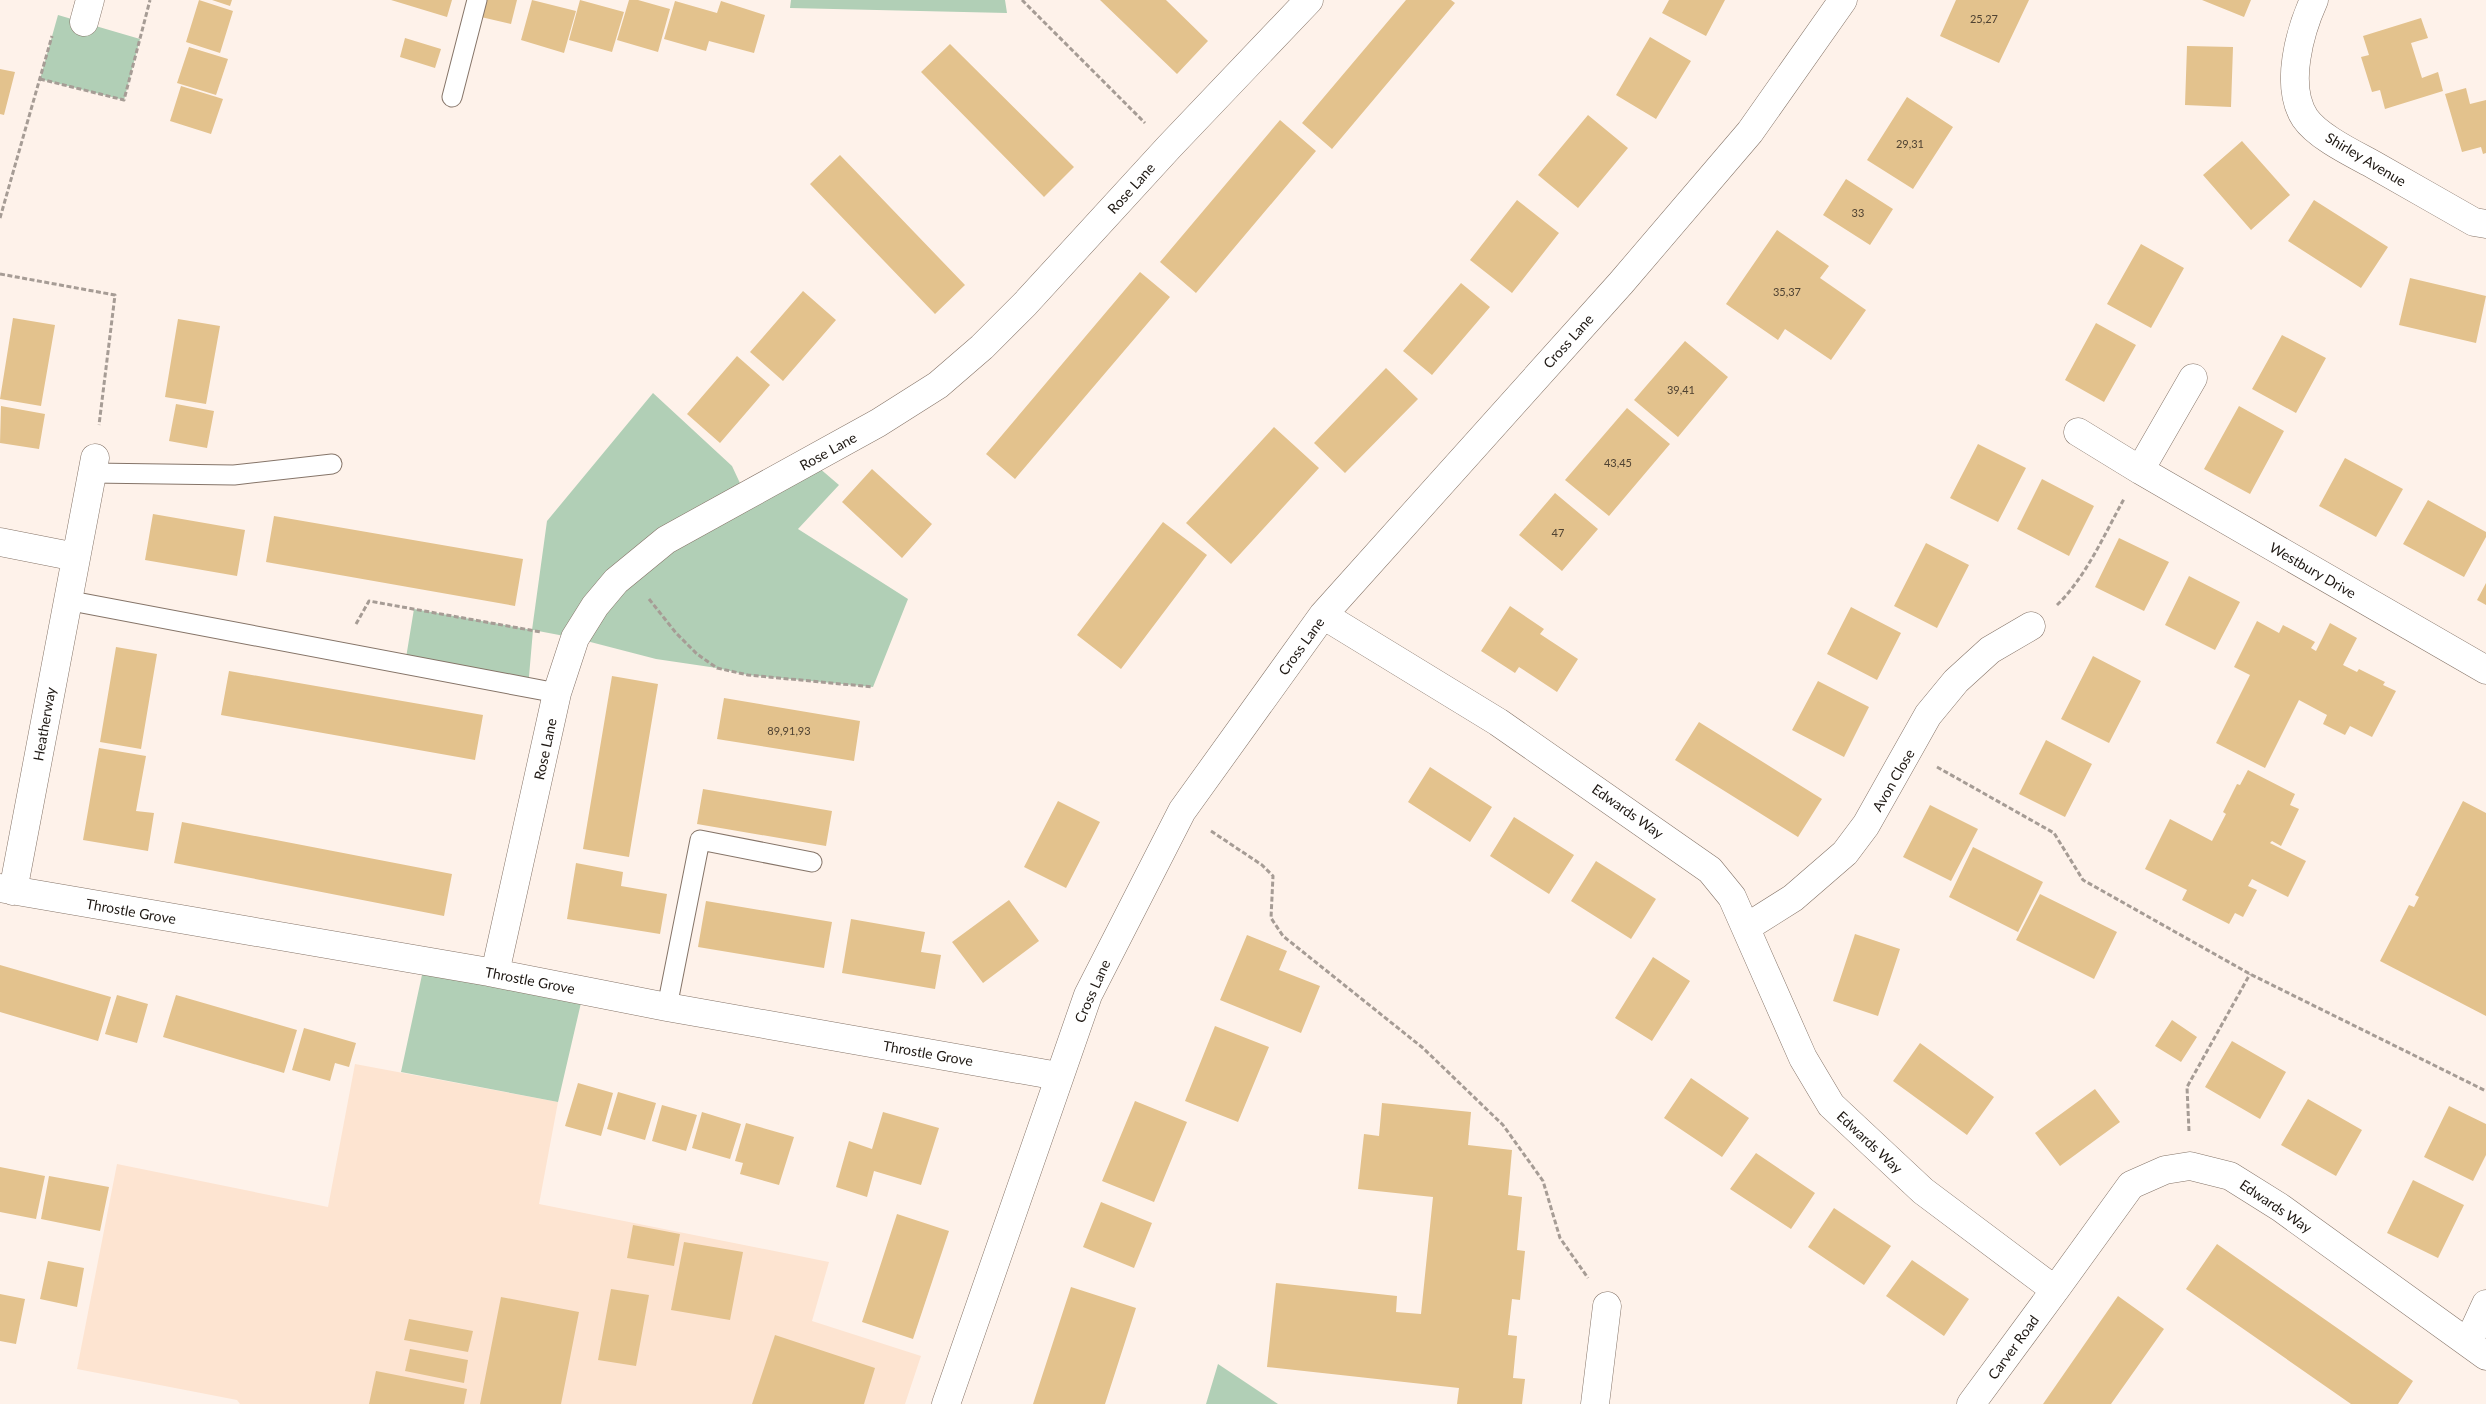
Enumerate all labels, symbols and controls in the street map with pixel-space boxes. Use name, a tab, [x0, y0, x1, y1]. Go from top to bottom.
house number: 25,27	[1970, 12, 1998, 25]
street label: Shirley Avenue	[2323, 128, 2409, 190]
house number: 29,31	[1896, 137, 1924, 150]
street label: Rose Lane	[1104, 159, 1158, 217]
house number: 33	[1852, 206, 1864, 219]
house number: 35,37	[1773, 285, 1801, 298]
street label: Cross Lane	[1539, 310, 1597, 372]
house number: 39,41	[1667, 383, 1695, 396]
street label: Rose Lane	[796, 428, 860, 474]
house number: 43,45	[1604, 456, 1632, 469]
house number: 47	[1552, 526, 1564, 539]
street label: Westbury Drive	[2267, 538, 2359, 602]
street label: Cross Lane	[1274, 614, 1328, 678]
street label: Heatherway	[29, 685, 59, 762]
street label: Rose Lane	[530, 717, 560, 781]
house number: 89,91,93	[767, 724, 811, 737]
street label: Avon Close	[1868, 746, 1918, 814]
street label: Edwards Way	[1589, 780, 1668, 842]
street label: Throstle Grove	[85, 895, 177, 927]
street label: Cross Lane	[1071, 957, 1113, 1025]
street label: Throstle Grove	[484, 963, 576, 997]
street label: Throstle Grove	[882, 1037, 974, 1069]
street label: Edwards Way	[1834, 1107, 1907, 1177]
street label: Edwards Way	[2237, 1176, 2316, 1237]
street label: Carver Road	[1984, 1312, 2042, 1382]

